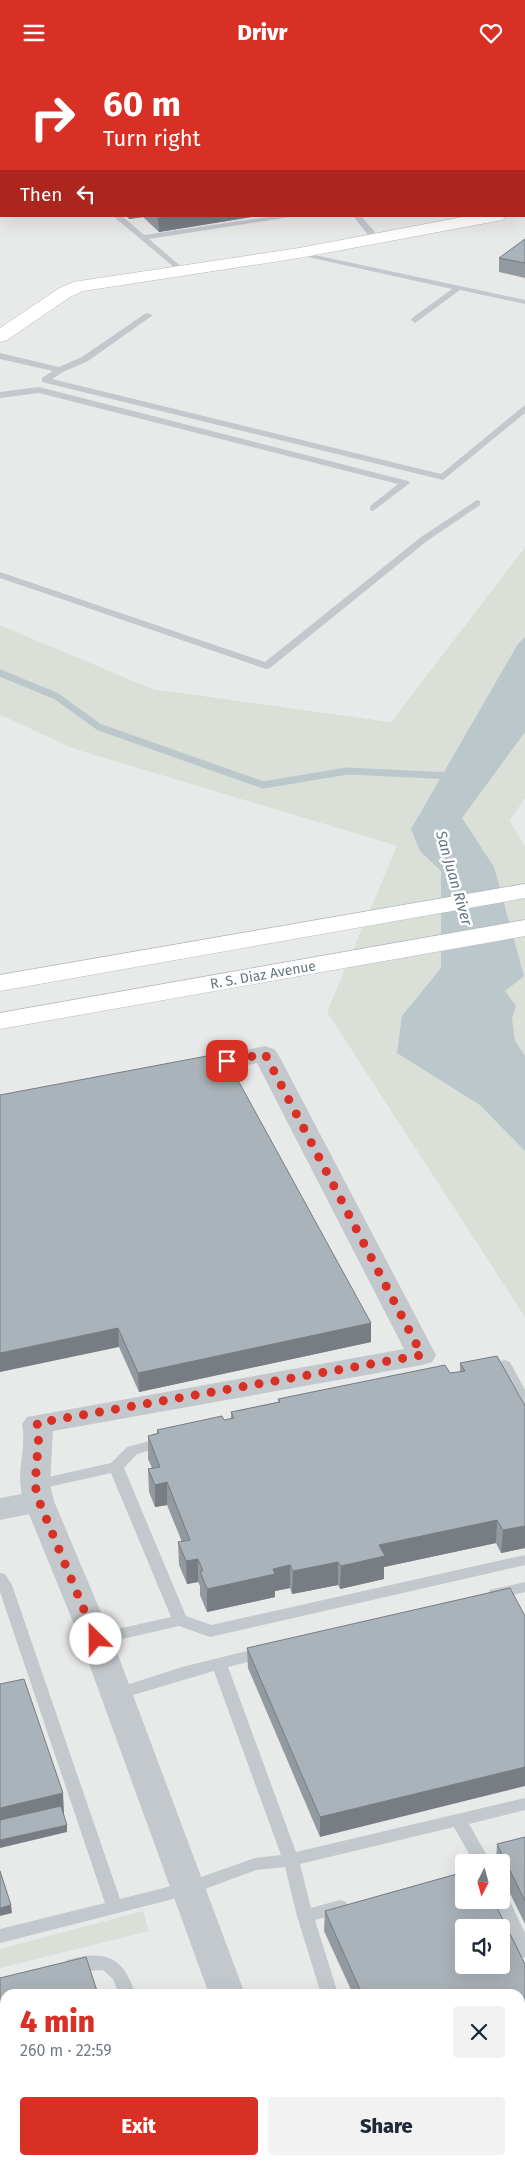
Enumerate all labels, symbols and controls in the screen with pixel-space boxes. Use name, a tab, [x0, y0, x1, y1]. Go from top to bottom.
icon: menu	[20, 19, 48, 47]
text: Drivr	[238, 19, 287, 46]
icon: heart	[477, 19, 505, 47]
text: 60 m	[103, 83, 181, 125]
icon: right	[20, 85, 85, 150]
text: Turn right	[103, 125, 200, 152]
icon: left	[72, 180, 100, 208]
text: Then	[20, 183, 62, 206]
water label: San Juan River	[432, 828, 476, 928]
street label: R. S. Diaz Avenue	[209, 957, 317, 993]
pin	[206, 1040, 248, 1082]
icon: arrive	[213, 1047, 241, 1075]
position arrow	[69, 1612, 121, 1664]
north arrow	[455, 1854, 510, 1909]
map controls	[455, 1854, 510, 1974]
button: sound	[455, 1919, 510, 1974]
text: 4 min	[20, 2004, 95, 2040]
button: close	[453, 2006, 505, 2058]
text: 260 m · 22:59	[20, 2041, 112, 2060]
button: Exit	[20, 2097, 258, 2155]
button: Share	[268, 2097, 505, 2155]

